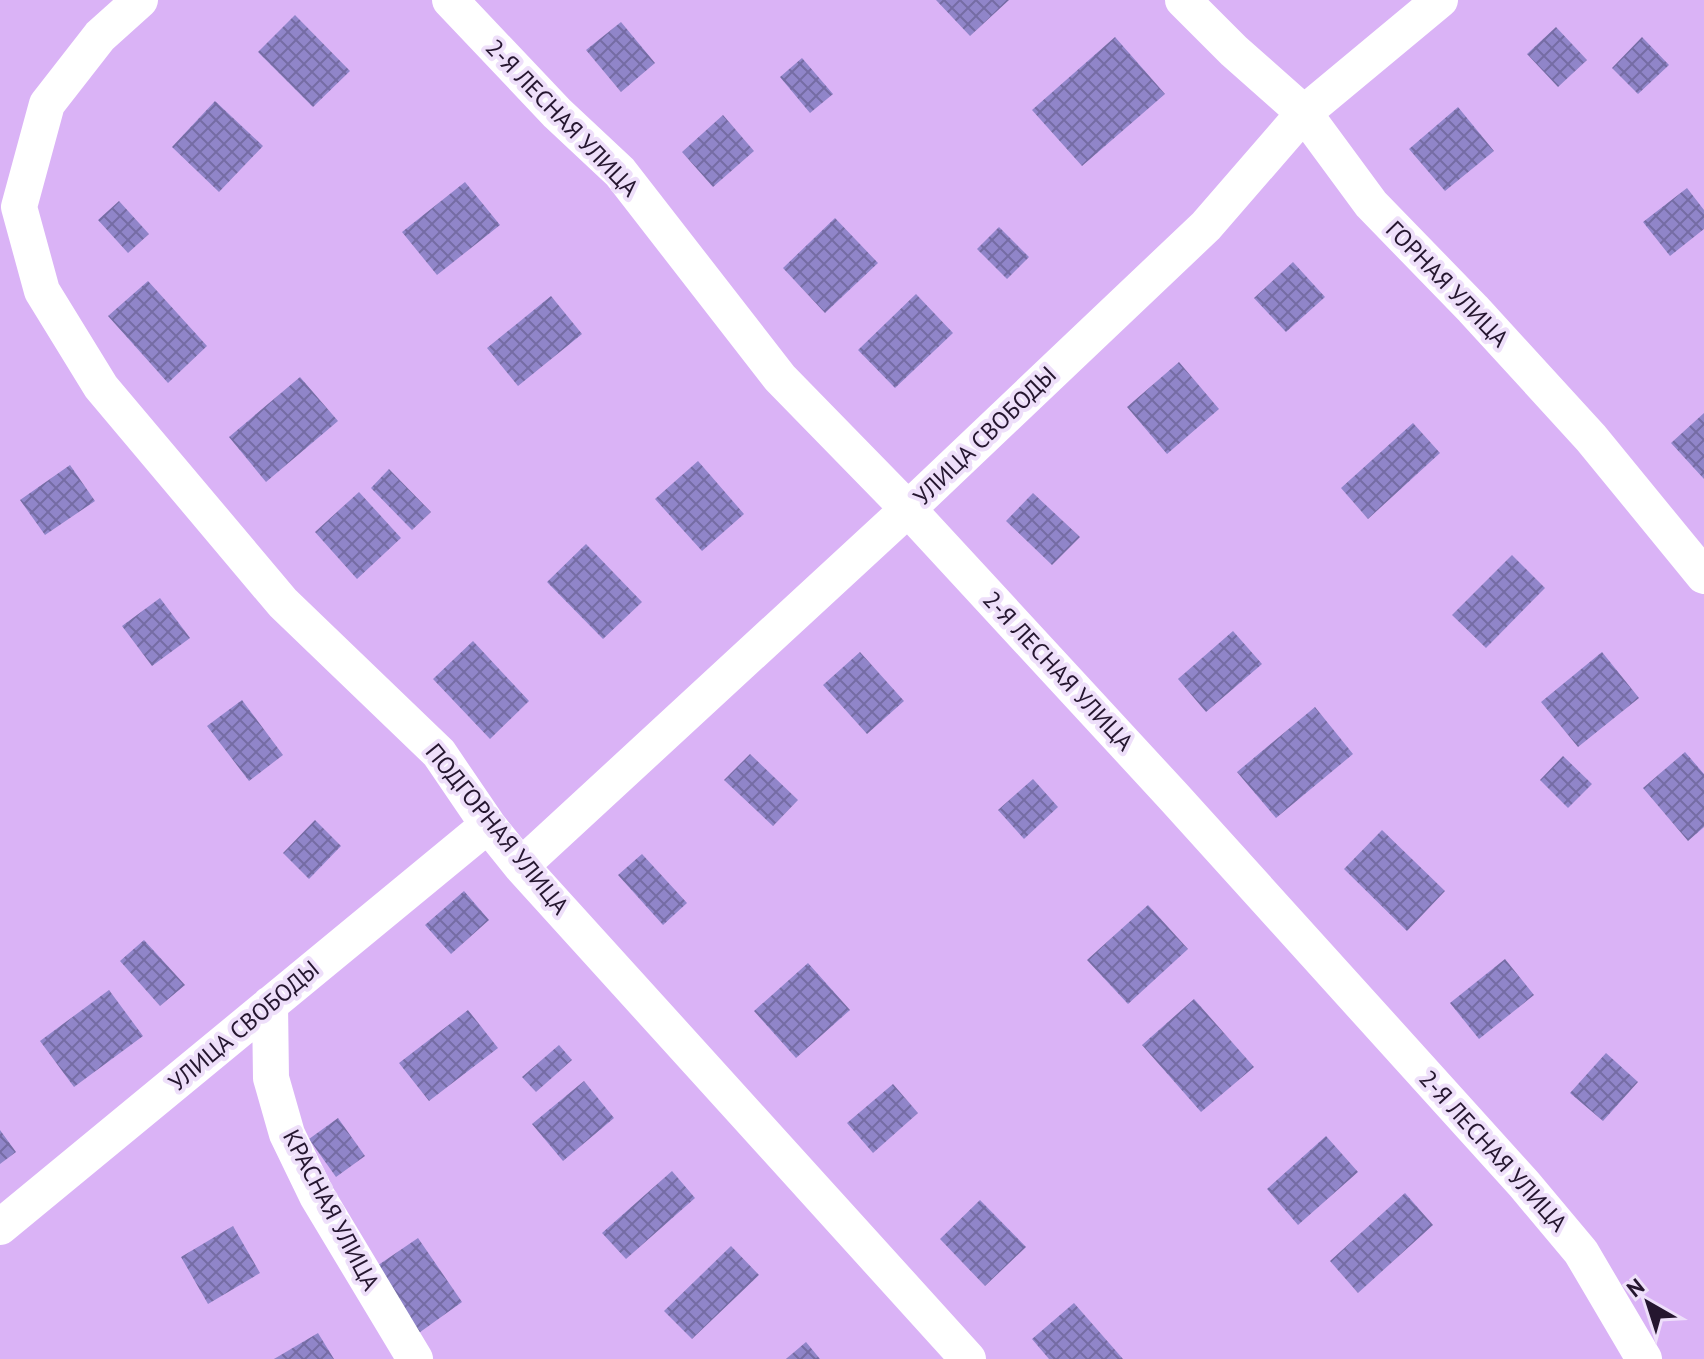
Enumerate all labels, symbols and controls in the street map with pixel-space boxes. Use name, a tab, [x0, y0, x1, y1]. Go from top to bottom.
street label: 2-Я ЛЕСНАЯ УЛИЦА	[479, 32, 645, 203]
street label: ГОРНАЯ УЛИЦА	[1379, 214, 1515, 353]
street label: УЛИЦА СВОБОДЫ	[907, 359, 1063, 512]
street label: 2-Я ЛЕСНАЯ УЛИЦА	[976, 584, 1140, 757]
street label: ПОДГОРНАЯ УЛИЦА	[419, 737, 576, 921]
street label: УЛИЦА СВОБОДЫ	[162, 954, 325, 1098]
street label: 2-Я ЛЕСНАЯ УЛИЦА	[1413, 1063, 1574, 1238]
street label: КРАСНАЯ УЛИЦА	[276, 1124, 387, 1295]
north arrow	[1608, 1263, 1688, 1343]
text: N	[1621, 1272, 1650, 1303]

